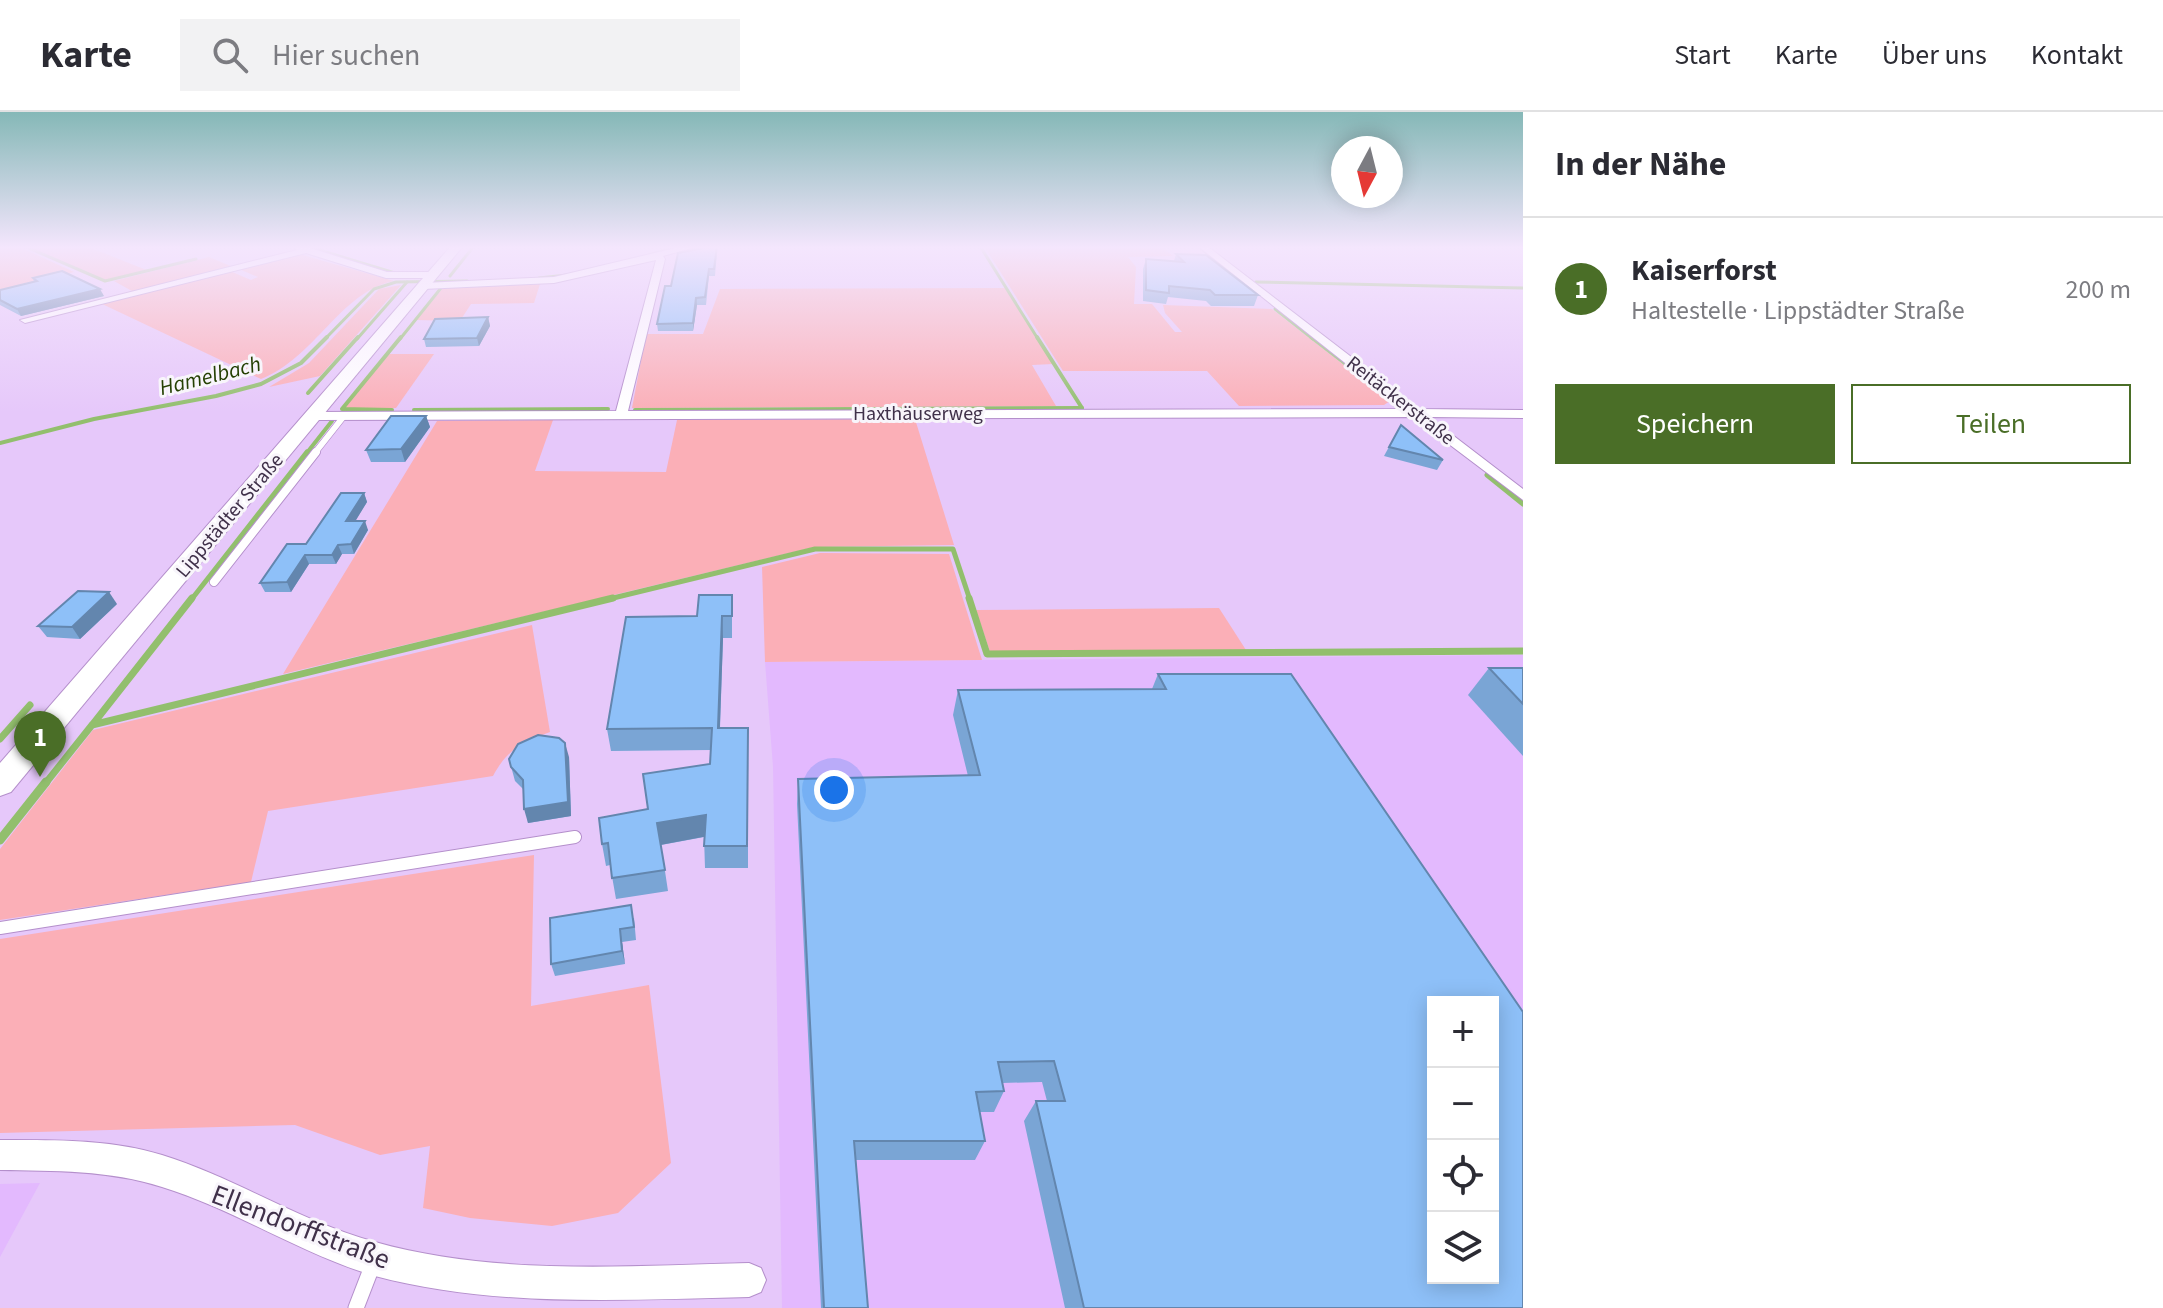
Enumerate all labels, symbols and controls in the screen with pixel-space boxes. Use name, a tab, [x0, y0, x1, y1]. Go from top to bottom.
search box	[180, 19, 740, 91]
text: Karte	[40, 28, 132, 82]
icon: search	[208, 33, 252, 77]
text: Hier suchen	[272, 34, 420, 77]
text: Start	[1674, 35, 1731, 75]
text: Karte	[1775, 35, 1838, 75]
text: Über uns	[1882, 35, 1987, 75]
text: Kontakt	[2031, 35, 2123, 75]
north arrow	[1331, 136, 1403, 208]
text: In der Nähe	[1555, 140, 1726, 189]
text: Kaiserforst	[1631, 249, 1777, 292]
text: 1	[1574, 271, 1588, 308]
text: 200 m	[2065, 271, 2131, 308]
text: Haltestelle · Lippstädter Straße	[1631, 292, 1965, 329]
water label: Hamelbach	[156, 348, 264, 404]
street label: Reitäckerstraße	[1340, 350, 1461, 452]
button: Speichern	[1555, 384, 1835, 464]
button: Teilen	[1851, 384, 2131, 464]
street label: Haxthäuserweg	[853, 400, 983, 428]
street label: Lippstädter Straße	[169, 447, 290, 584]
pin: 1	[14, 711, 66, 777]
your location	[814, 770, 854, 810]
map controls	[1427, 996, 1499, 1284]
button: +	[1427, 996, 1499, 1068]
button: −	[1427, 1068, 1499, 1140]
button: locate	[1427, 1140, 1499, 1212]
street label: Ellendorffstraße	[205, 1174, 396, 1279]
button: layers	[1427, 1212, 1499, 1284]

